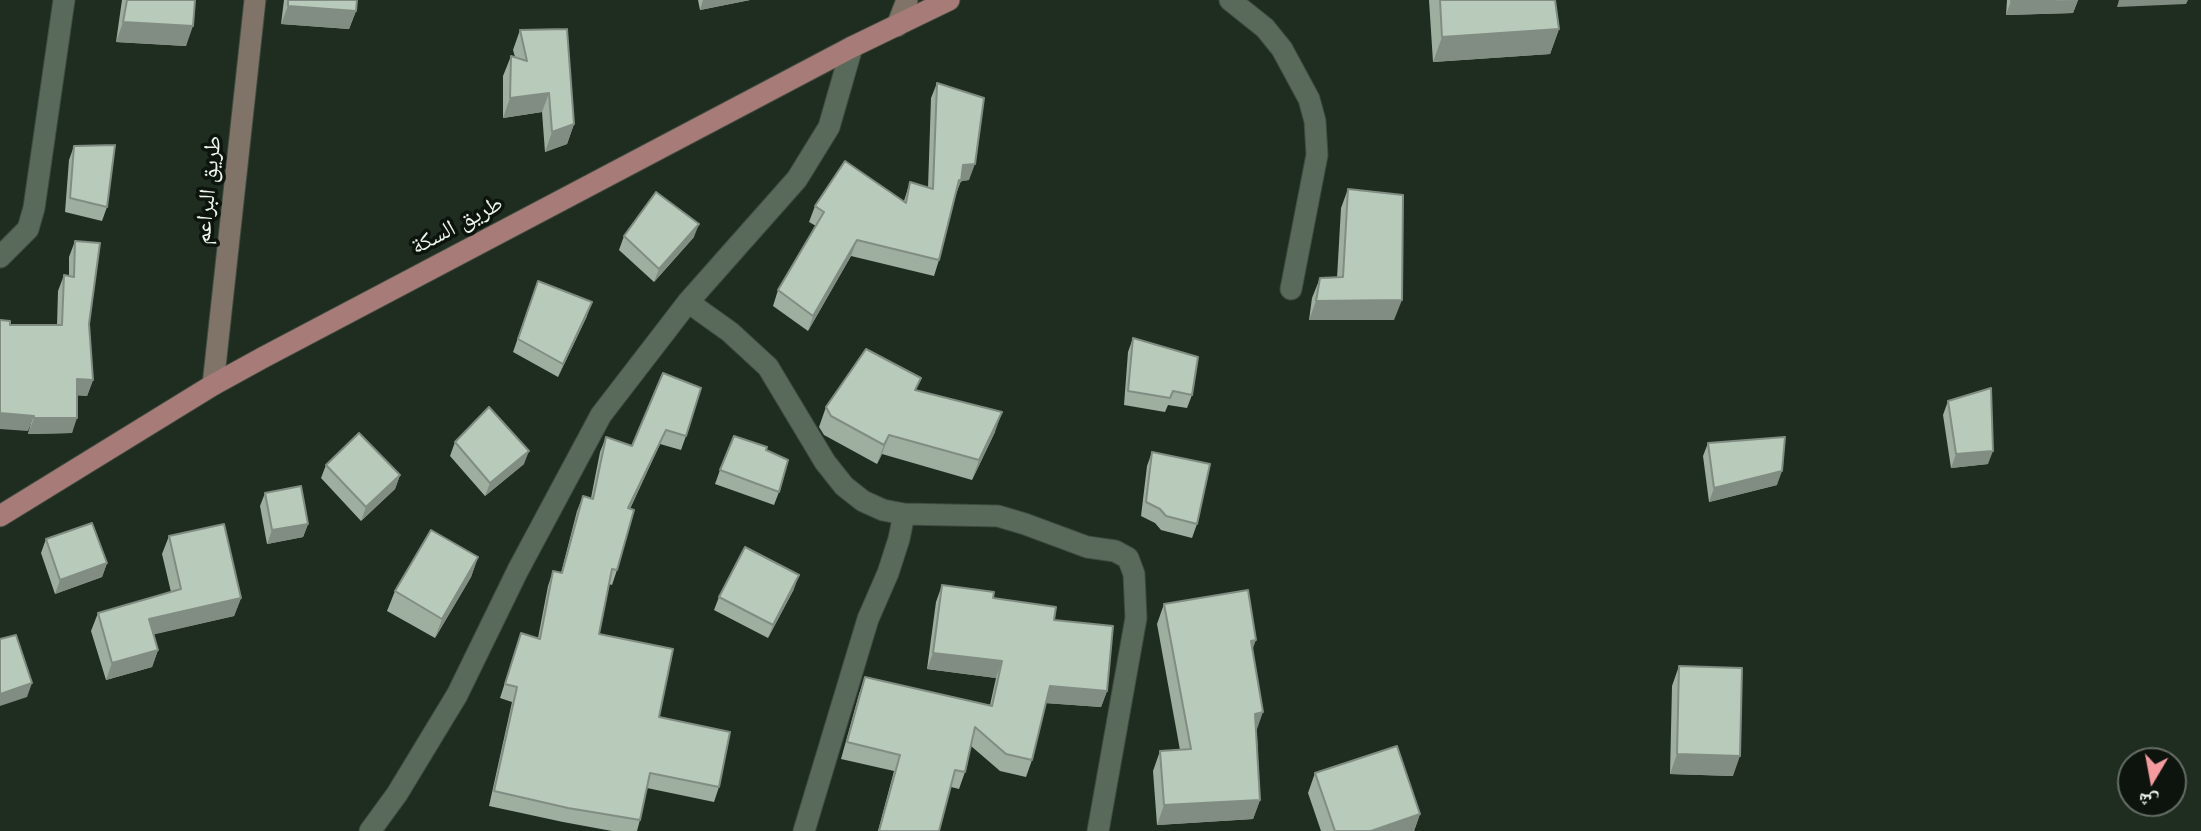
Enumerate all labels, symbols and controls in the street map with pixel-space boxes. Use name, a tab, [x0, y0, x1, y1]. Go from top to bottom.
street label: طريق البراعم	[189, 134, 227, 246]
street label: طريق السكة	[406, 189, 508, 261]
north arrow	[2117, 747, 2187, 817]
text: ش	[2137, 788, 2161, 814]

